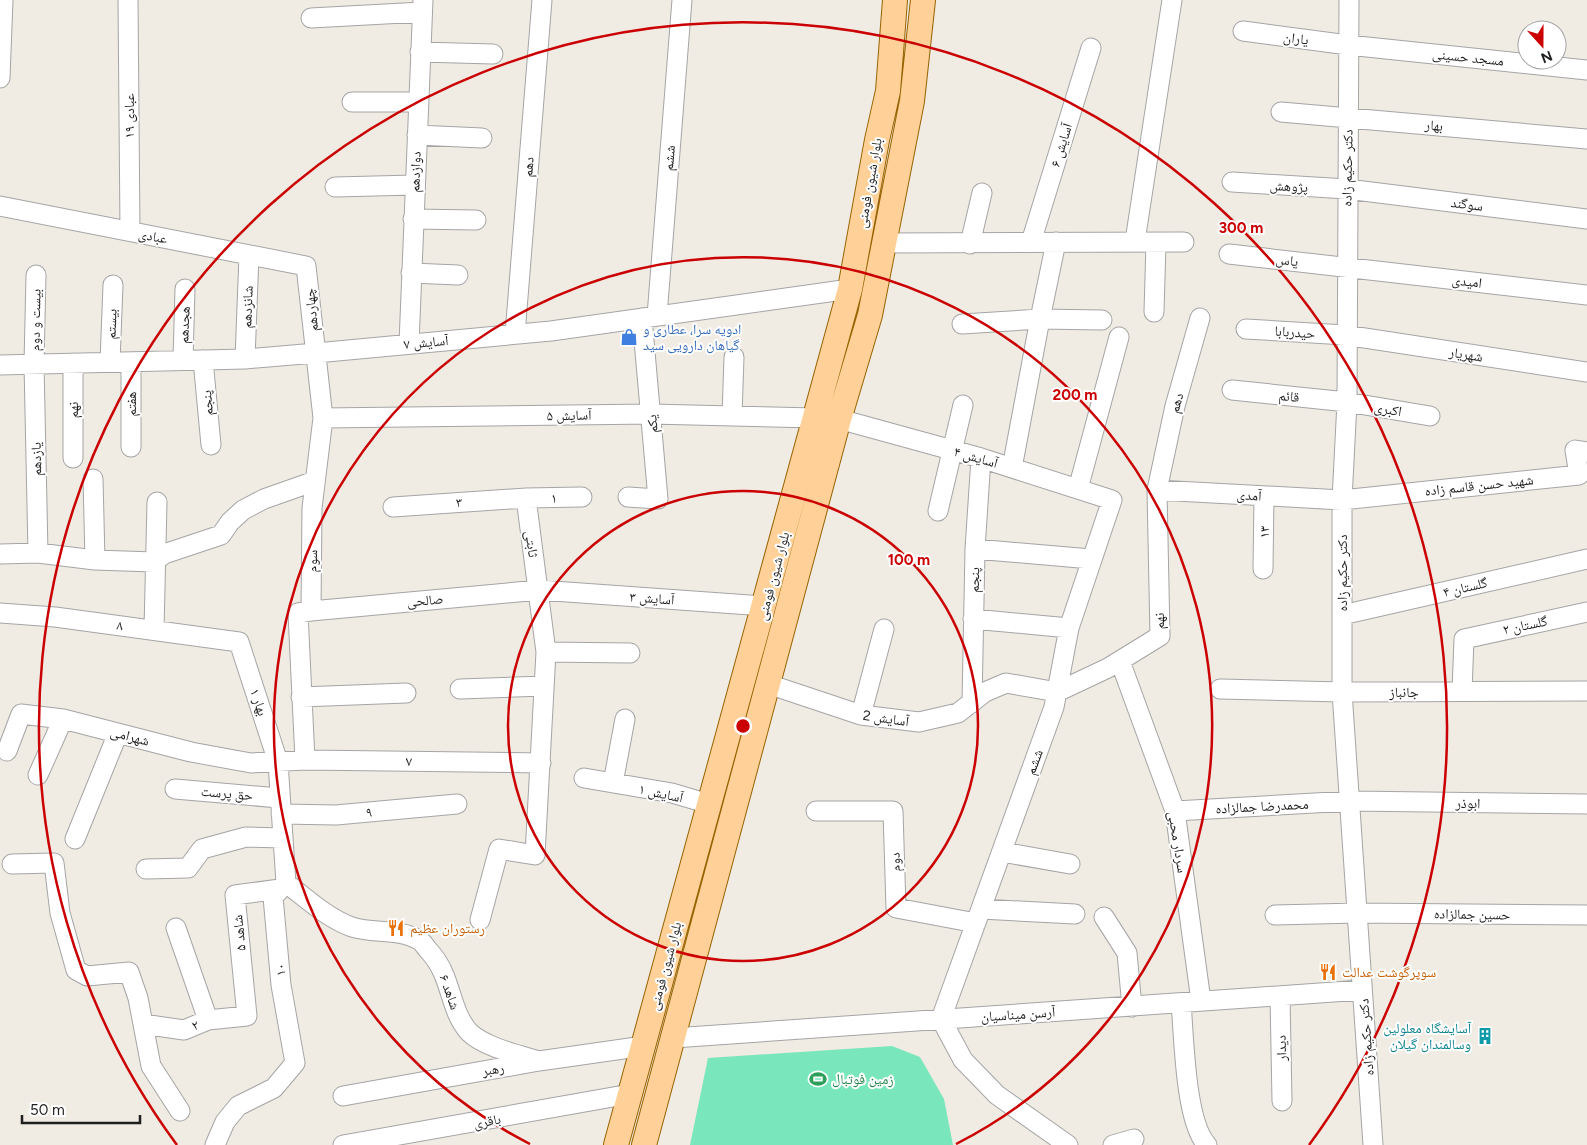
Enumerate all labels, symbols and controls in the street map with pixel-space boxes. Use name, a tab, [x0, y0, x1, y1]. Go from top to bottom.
north arrow	[1517, 20, 1567, 70]
street label: یاران	[1282, 29, 1310, 48]
street label: مسجد حسینی	[1431, 45, 1505, 70]
text: N	[1538, 47, 1555, 67]
street label: عبادی ۱۹	[121, 93, 138, 139]
street label: بهار	[1423, 116, 1444, 135]
street label: آسایش ۶	[1047, 121, 1076, 169]
street label: دکتر حکیم زاده	[1338, 129, 1358, 207]
street label: بلوار شیون فومنی	[853, 137, 886, 229]
street label: ششم	[660, 144, 680, 172]
street label: دوازدهم	[406, 151, 426, 193]
street label: دهم	[519, 156, 539, 178]
street label: پژوهش	[1269, 177, 1309, 196]
street label: سوگند	[1450, 194, 1484, 215]
text: 300 m	[1219, 219, 1263, 237]
street label: عبادی	[137, 225, 169, 248]
street label: یاس	[1275, 251, 1299, 270]
street label: امیدی	[1451, 271, 1483, 292]
street label: شانزدهم	[238, 285, 258, 329]
street label: چهاردهم	[301, 287, 323, 332]
street label: بیست و دوم	[26, 289, 46, 351]
street label: هجدهم	[175, 306, 195, 344]
street label: بیستم	[102, 308, 122, 340]
place label: ادویه سرا، عطاری و گیاهان دارویی سید	[643, 321, 741, 354]
street label: حیدربابا	[1274, 323, 1316, 342]
shop icon: ادویه سرا، عطاری و گیاهان دارویی سید	[619, 327, 639, 347]
street label: آسایش ۷	[403, 332, 450, 353]
street label: شهریار	[1447, 343, 1484, 366]
text: 200 m	[1053, 386, 1097, 404]
street label: قائم	[1278, 387, 1300, 407]
street label: پنجم	[198, 389, 218, 416]
street label: دهم	[1166, 391, 1188, 415]
street label: هفتم	[123, 392, 141, 416]
street label: اکبری	[1373, 399, 1403, 420]
street label: نهم	[65, 402, 83, 418]
street label: آسایش ۵	[546, 407, 592, 424]
street label: یکم	[643, 414, 663, 434]
street label: یازدهم	[28, 442, 46, 476]
street label: آسایش ۴	[952, 443, 1000, 472]
street label: شهید حسن قاسم زاده	[1424, 471, 1534, 501]
street label: آمدی	[1236, 486, 1262, 505]
street label: ۱	[551, 490, 557, 507]
street label: ۳	[455, 494, 463, 511]
street label: ۱۳	[1256, 526, 1273, 538]
street label: ثابتی	[521, 530, 542, 559]
street label: بلوار شیون فومنی	[753, 530, 794, 622]
street label: دکتر حکیم زاده	[1334, 534, 1352, 612]
street label: سوم	[304, 550, 322, 572]
text: 100 m	[888, 551, 930, 569]
street label: پنجم	[966, 567, 984, 593]
street label: گلستان ۴	[1441, 574, 1489, 601]
street label: آسایش ۳	[629, 588, 675, 609]
street label: صالحی	[406, 590, 444, 611]
street label: گلستان ۲	[1501, 612, 1549, 638]
street label: نهم	[1151, 613, 1169, 629]
street label: ۸	[116, 617, 124, 634]
street label: جانباز	[1388, 684, 1419, 701]
street label: بهار ۱	[246, 686, 271, 718]
street label: آسایش 2	[862, 707, 911, 730]
centre of rings	[734, 717, 752, 735]
street label: شهرامی	[109, 723, 151, 750]
street label: ششم	[1022, 747, 1048, 778]
street label: ۷	[406, 753, 412, 770]
street label: آسایش ۱	[637, 781, 685, 807]
street label: حق پرست	[200, 783, 254, 805]
street label: ابوذر	[1454, 795, 1481, 812]
street label: محمدرضا جمالزاده	[1215, 796, 1309, 817]
street label: ۹	[365, 804, 373, 821]
street label: سردار محبی	[1164, 810, 1191, 874]
street label: دوم	[887, 852, 905, 872]
street label: حسین جمالزاده	[1434, 905, 1511, 924]
street label: شاهد ۵	[229, 914, 250, 952]
restaurant icon: رستوران عظیم	[386, 918, 406, 938]
place label: رستوران عظیم	[410, 920, 485, 938]
street label: بلوار شیون فومنی	[645, 920, 686, 1012]
restaurant icon: سوپرگوشت عدالت	[1318, 962, 1338, 982]
street label: ۱۰	[271, 963, 290, 977]
place label: سوپرگوشت عدالت	[1342, 964, 1436, 981]
street label: شاهد ۶	[436, 972, 463, 1012]
street label: دکتر حکیم زاده	[1355, 998, 1379, 1076]
street label: آرسن میناسیان	[980, 1003, 1056, 1026]
street label: ۲	[189, 1016, 201, 1035]
place label: آسایشگاه معلولین وسالمندان گیلان	[1383, 1020, 1471, 1053]
building icon: آسایشگاه معلولین وسالمندان گیلان	[1475, 1026, 1495, 1046]
street label: دیدار	[1273, 1035, 1290, 1062]
street label: رهبر	[480, 1059, 506, 1080]
sports icon: زمین فوتبال	[808, 1069, 828, 1089]
place label: زمین فوتبال	[832, 1071, 894, 1088]
scale bar	[22, 1092, 140, 1124]
text: 50 m	[30, 1101, 65, 1119]
street label: باقری	[472, 1110, 502, 1132]

